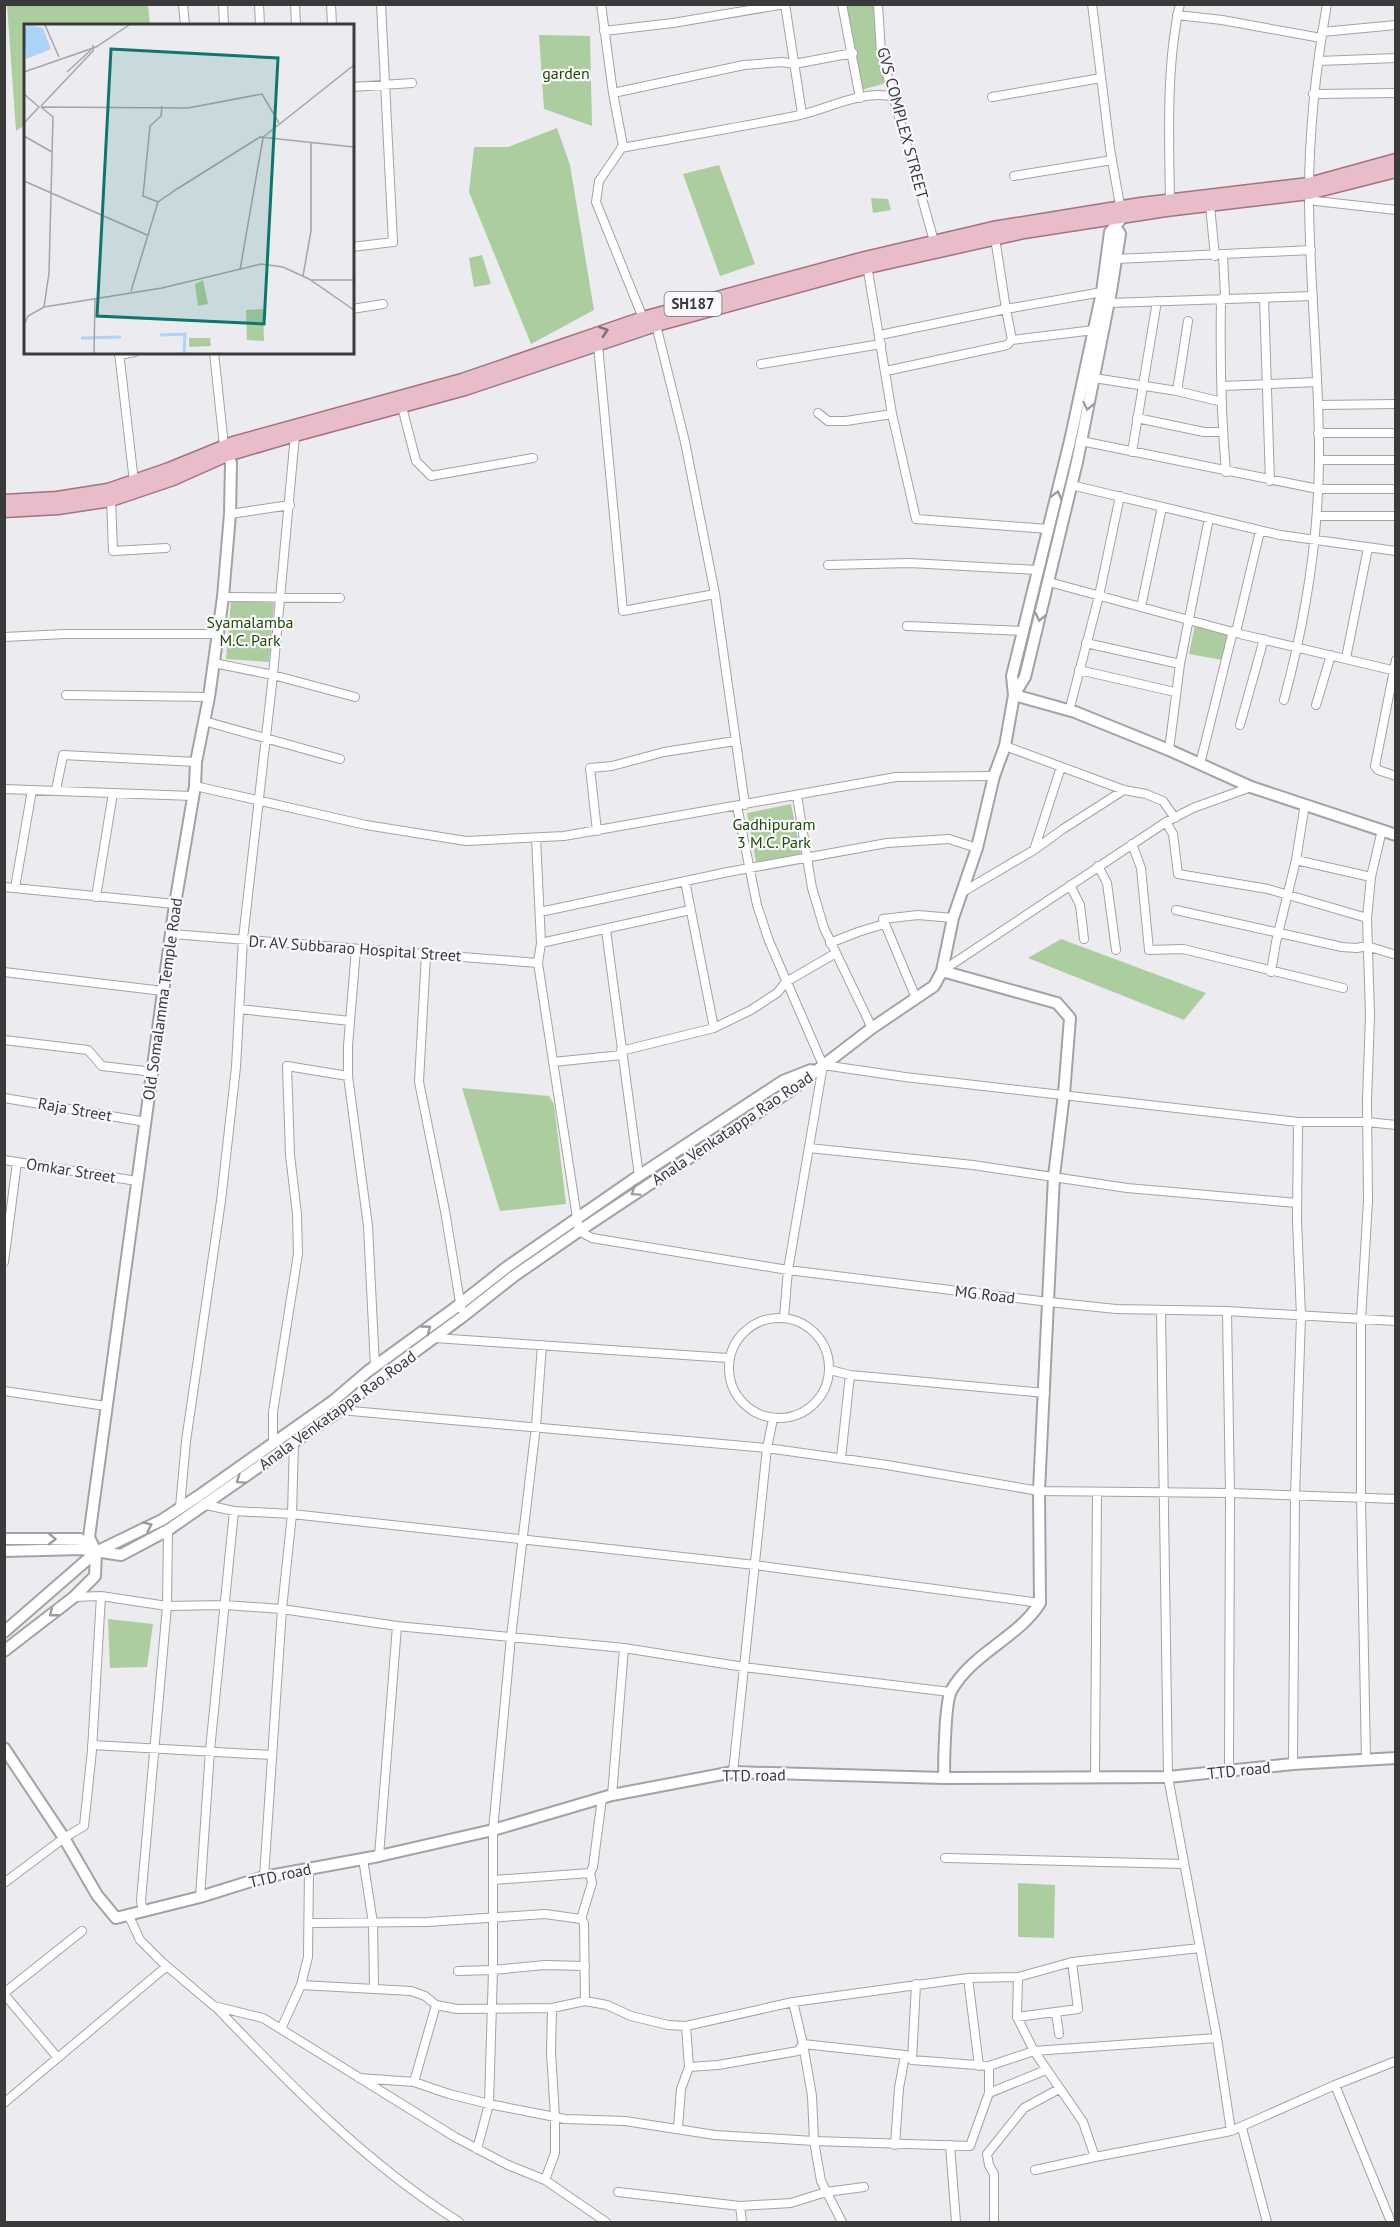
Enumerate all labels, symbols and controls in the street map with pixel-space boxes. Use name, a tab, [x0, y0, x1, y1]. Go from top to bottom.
inset map	[24, 24, 354, 354]
street label: GVS COMPLEX STREET	[873, 45, 933, 201]
park label: garden	[542, 63, 590, 83]
road number: SH187	[664, 292, 722, 316]
one-way arrow	[598, 326, 609, 339]
one-way arrow	[1082, 401, 1095, 411]
one-way arrow	[1049, 490, 1062, 500]
park label: Syamalamba M.C. Park	[207, 612, 294, 650]
one-way arrow	[1035, 612, 1048, 622]
park label: Gadhipuram 3 M.C. Park	[732, 814, 816, 852]
street label: Old Somalamma Temple Road	[138, 896, 186, 1102]
street label: Dr. AV Subbarao Hospital Street	[248, 931, 463, 965]
street label: Anala Venkatappa Rao Road	[648, 1067, 816, 1189]
street label: Raja Street	[37, 1093, 114, 1125]
street label: Omkar Street	[25, 1153, 118, 1187]
one-way arrow	[631, 1185, 642, 1196]
street label: MG Road	[954, 1280, 1016, 1308]
one-way arrow	[420, 1325, 431, 1336]
street label: Anala Venkatappa Rao Road	[254, 1346, 420, 1474]
one-way arrow	[236, 1473, 247, 1484]
one-way arrow	[141, 1522, 152, 1534]
one-way arrow	[48, 1533, 57, 1545]
one-way arrow	[49, 1606, 60, 1617]
street label: TTD road	[1206, 1757, 1272, 1783]
street label: TTD road	[722, 1764, 786, 1786]
street label: TTD road	[247, 1858, 313, 1892]

